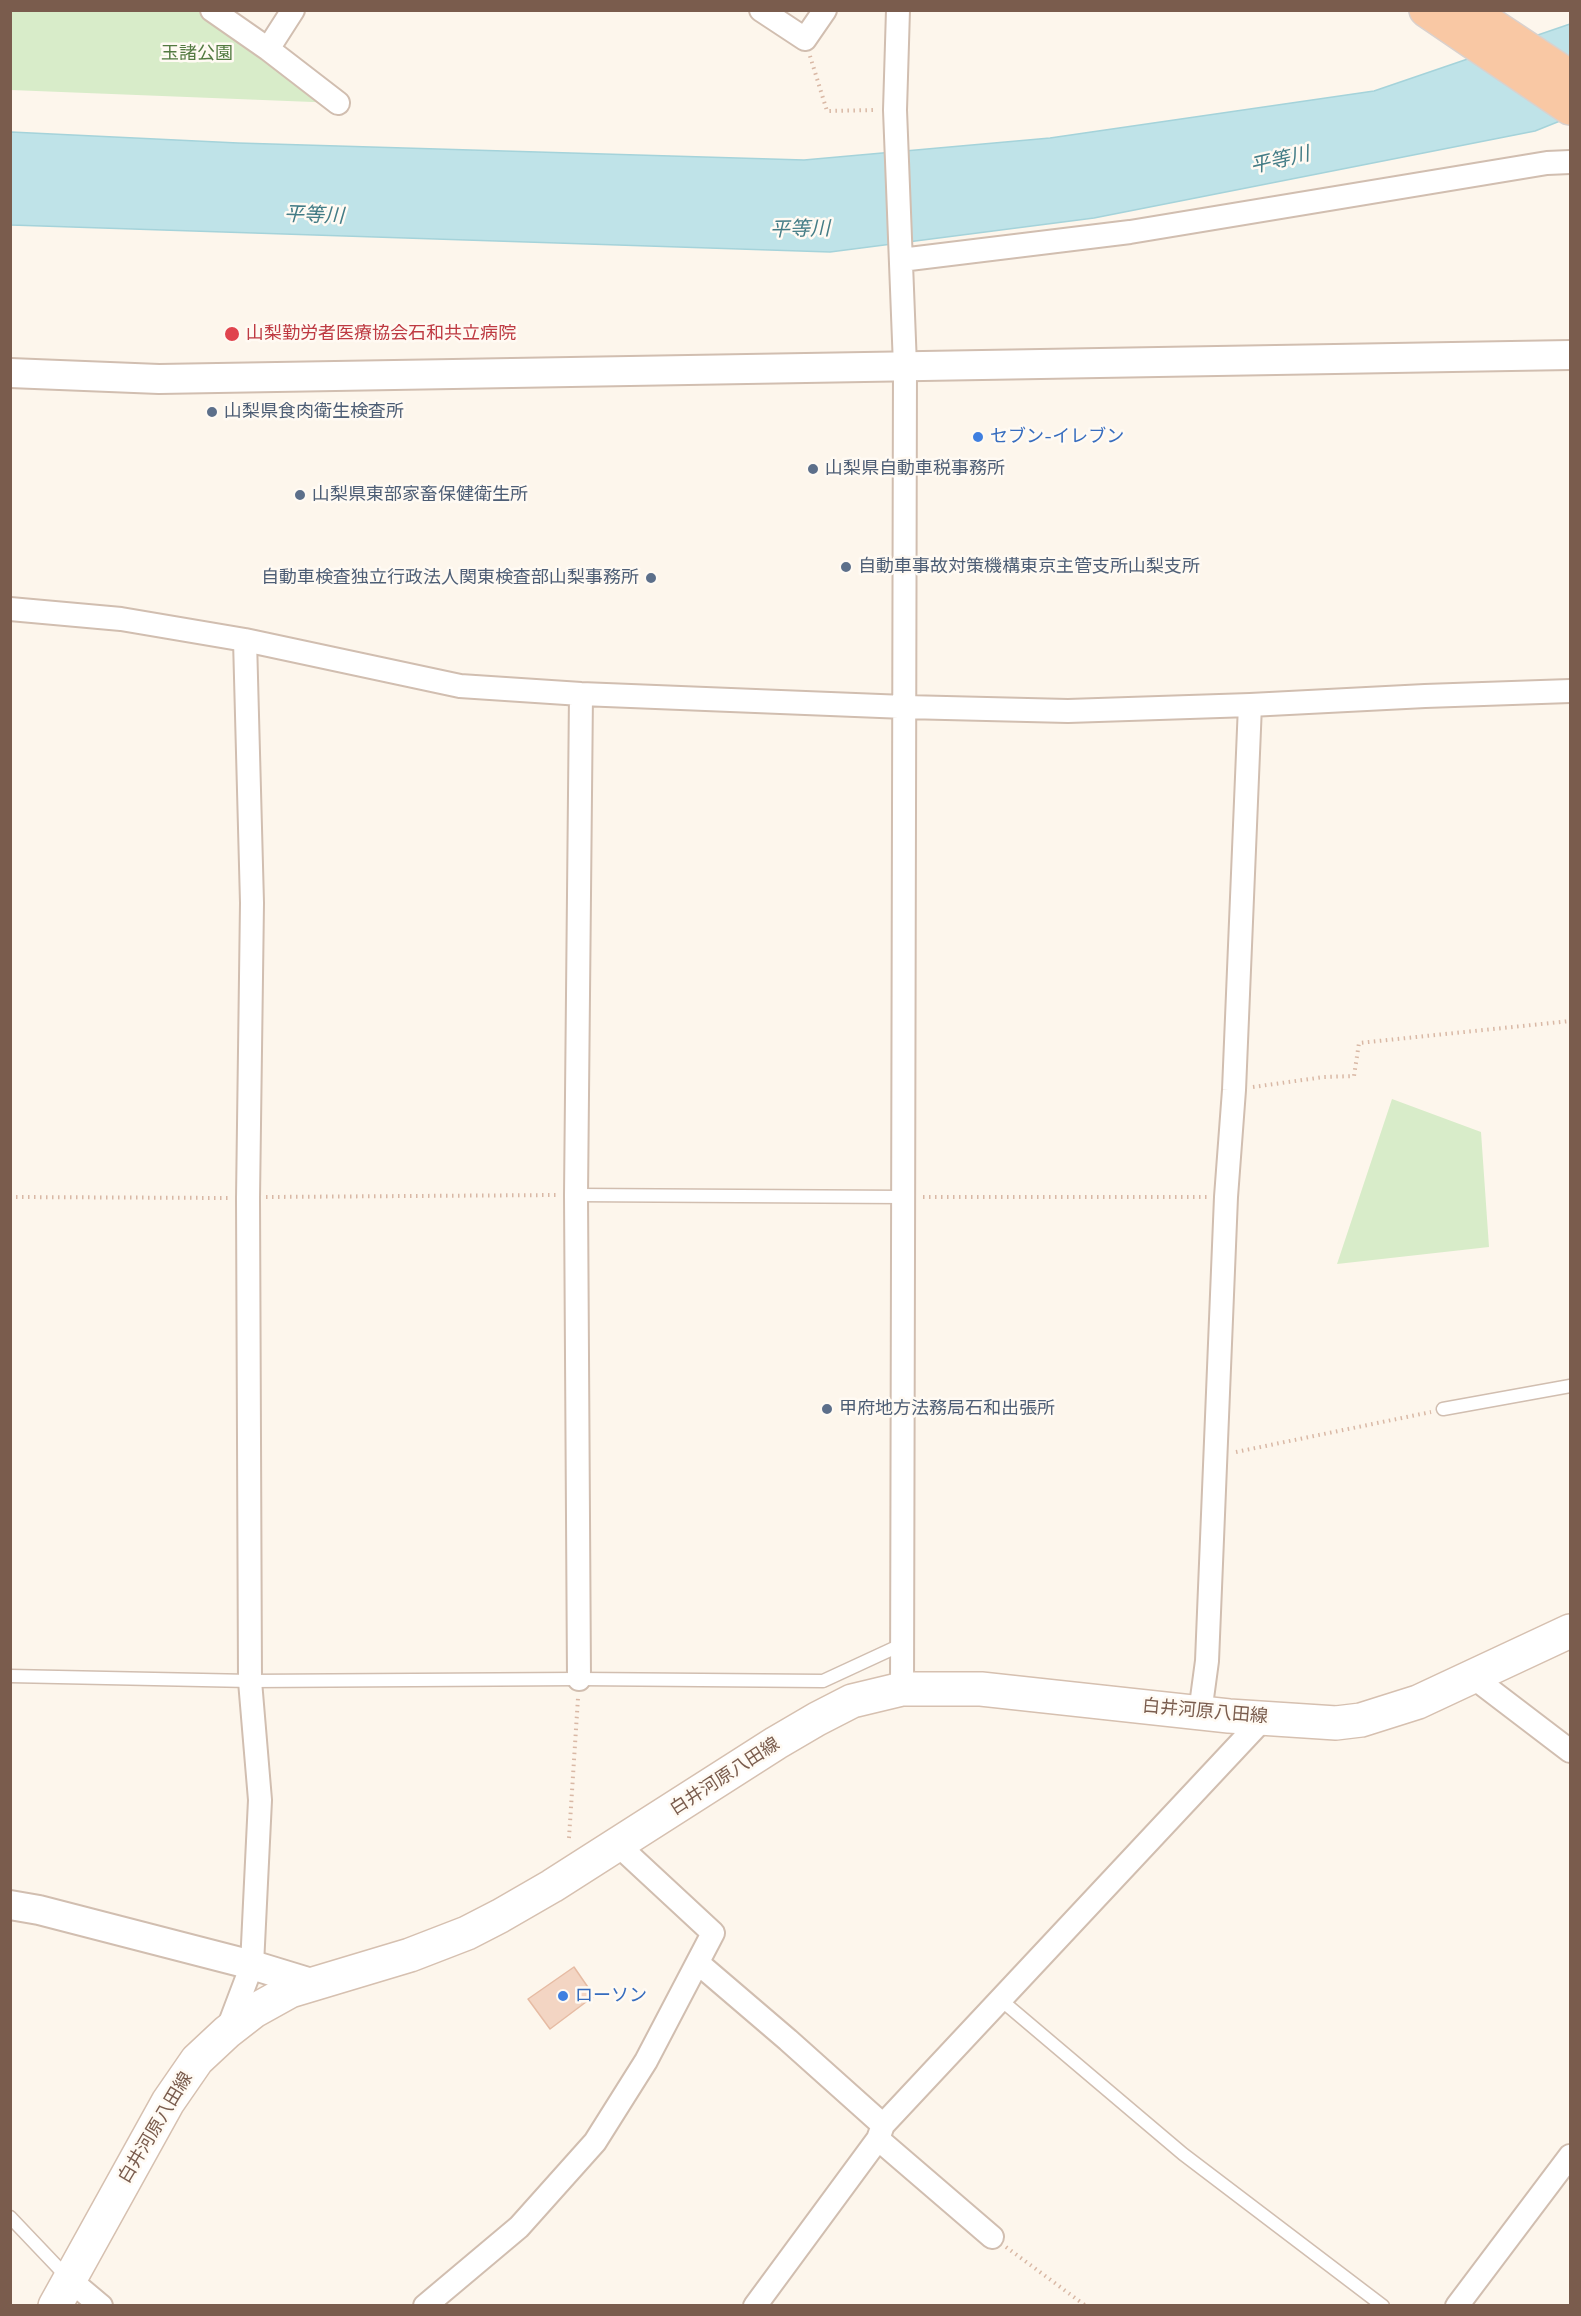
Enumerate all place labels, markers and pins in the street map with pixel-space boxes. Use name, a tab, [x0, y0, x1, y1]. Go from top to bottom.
place label: 山梨勤労者医療協会石和共立病院	[246, 323, 516, 345]
marker: 山梨勤労者医療協会石和共立病院	[223, 325, 241, 343]
place label: 山梨県食肉衛生検査所	[224, 401, 404, 423]
marker: 山梨県食肉衛生検査所	[205, 405, 219, 419]
place label: セブン-イレブン	[990, 426, 1124, 448]
marker: セブン-イレブン	[971, 430, 985, 444]
place label: 山梨県自動車税事務所	[825, 458, 1005, 480]
marker: 山梨県自動車税事務所	[806, 462, 820, 476]
place label: 山梨県東部家畜保健衛生所	[312, 484, 528, 506]
marker: 山梨県東部家畜保健衛生所	[293, 488, 307, 502]
place label: 自動車事故対策機構東京主管支所山梨支所	[858, 556, 1200, 578]
marker: 自動車事故対策機構東京主管支所山梨支所	[839, 560, 853, 574]
place label: 自動車検査独立行政法人関東検査部山梨事務所	[261, 567, 639, 589]
marker: 自動車検査独立行政法人関東検査部山梨事務所	[644, 571, 658, 585]
place label: 甲府地方法務局石和出張所	[839, 1398, 1055, 1420]
marker: 甲府地方法務局石和出張所	[820, 1402, 834, 1416]
place label: ローソン	[575, 1985, 647, 2007]
marker: ローソン	[556, 1989, 570, 2003]

